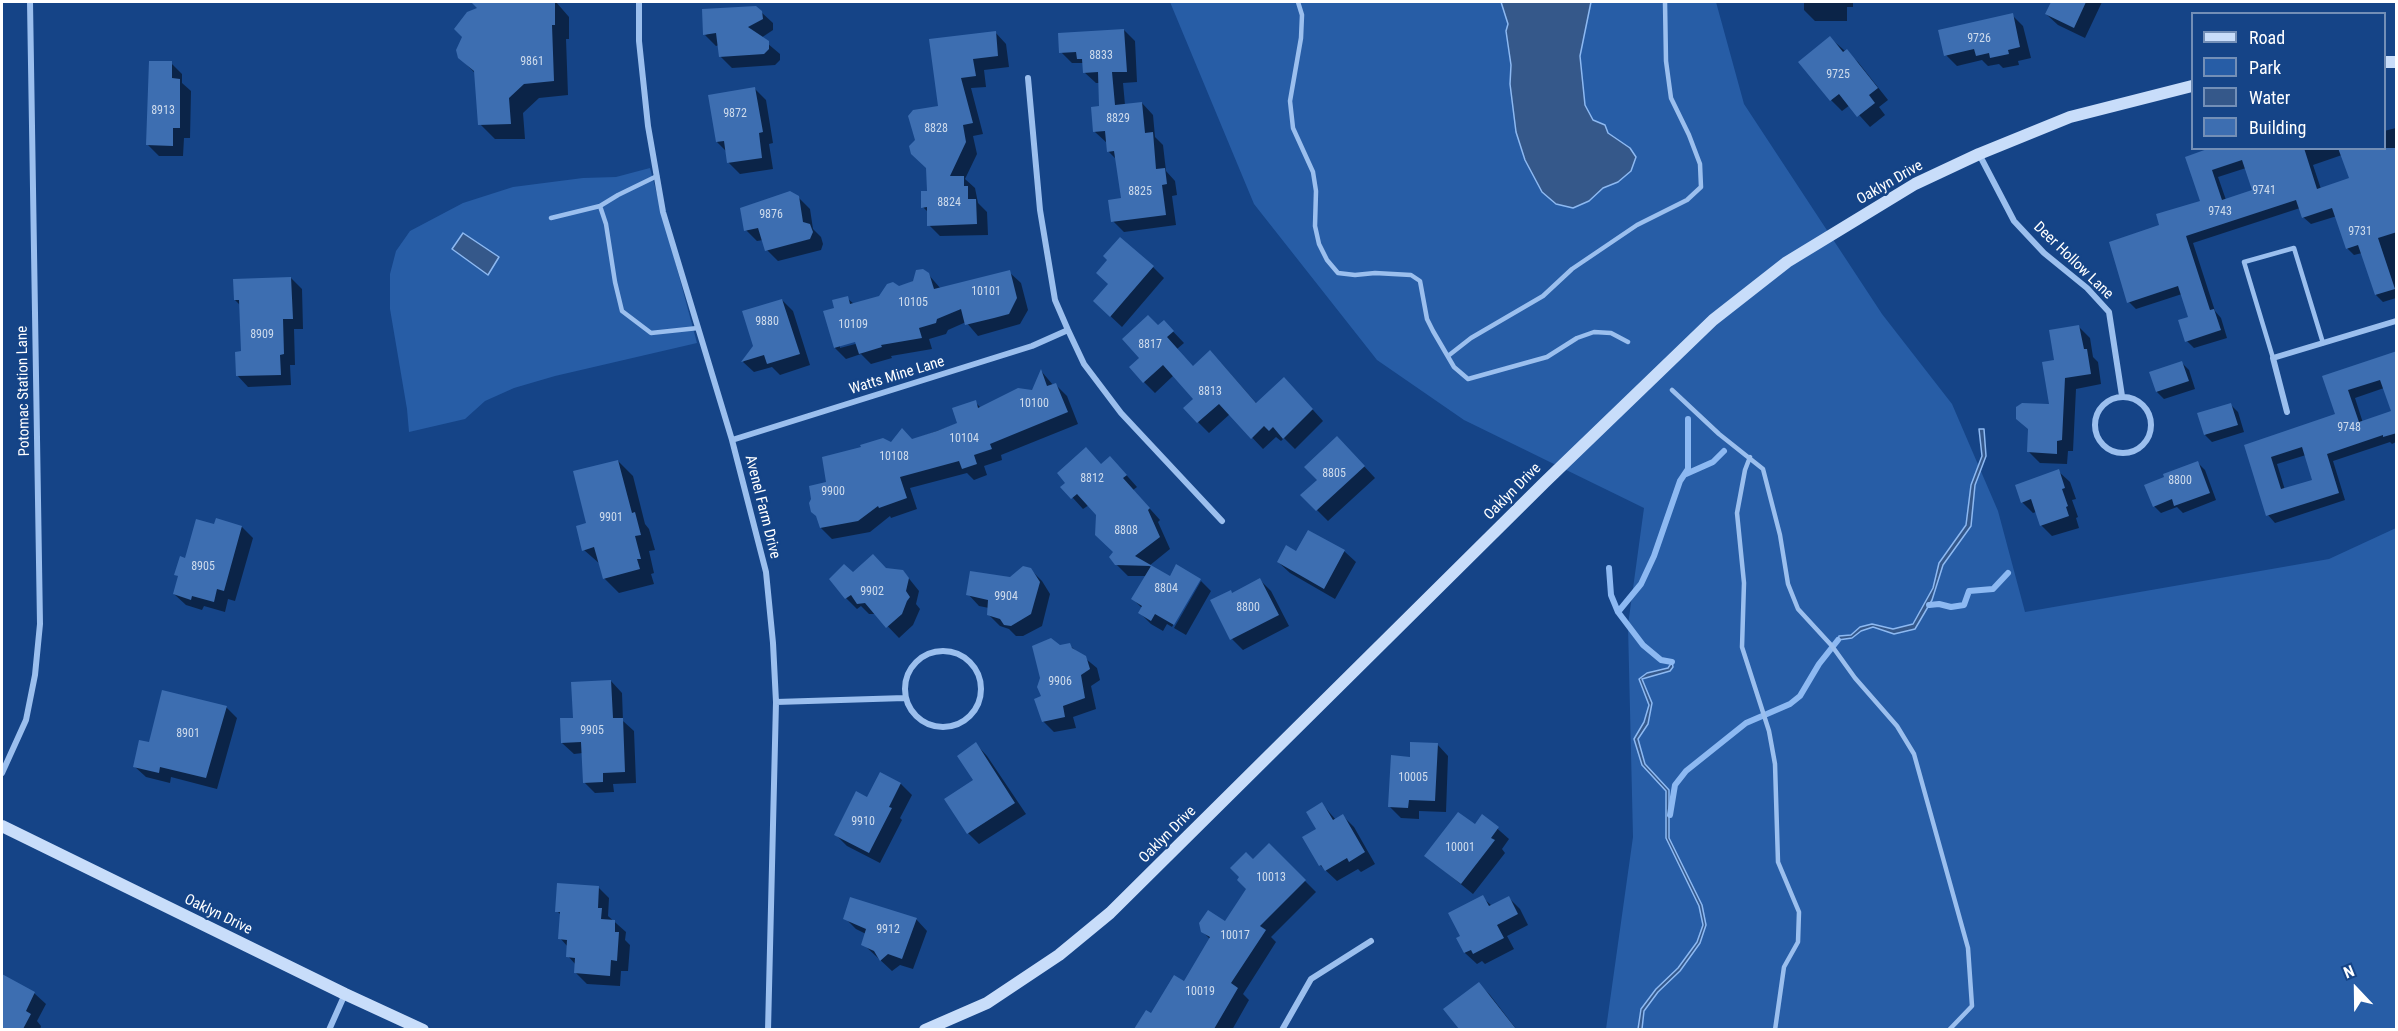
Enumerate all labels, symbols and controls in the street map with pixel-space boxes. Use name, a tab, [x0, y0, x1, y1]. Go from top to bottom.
legend	[2191, 12, 2386, 150]
text: Road	[2249, 27, 2285, 48]
house number: 9726	[1967, 32, 1991, 46]
house number: 8833	[1089, 49, 1113, 63]
house number: 9861	[520, 55, 544, 69]
text: Park	[2249, 57, 2281, 78]
house number: 9725	[1826, 68, 1850, 82]
text: Water	[2249, 87, 2290, 108]
house number: 8913	[151, 104, 175, 118]
house number: 9872	[723, 107, 747, 121]
house number: 8829	[1106, 112, 1130, 126]
text: Building	[2249, 117, 2306, 138]
house number: 8828	[924, 122, 948, 136]
street label: Oaklyn Drive	[1854, 157, 1926, 209]
house number: 9741	[2252, 184, 2276, 198]
house number: 8825	[1128, 185, 1152, 199]
house number: 8824	[937, 196, 961, 210]
house number: 9743	[2208, 205, 2232, 219]
house number: 9876	[759, 208, 783, 222]
street label: Deer Hollow Lane	[2029, 219, 2117, 303]
house number: 9731	[2348, 225, 2372, 239]
house number: 10101	[971, 285, 1001, 299]
house number: 10105	[898, 296, 928, 310]
house number: 9880	[755, 315, 779, 329]
house number: 10109	[838, 318, 868, 332]
street label: Potomac Station Lane	[14, 326, 34, 456]
house number: 8909	[250, 328, 274, 342]
house number: 8817	[1138, 338, 1162, 352]
street label: Watts Mine Lane	[847, 353, 947, 399]
house number: 8813	[1198, 385, 1222, 399]
house number: 10100	[1019, 397, 1049, 411]
house number: 9748	[2337, 421, 2361, 435]
house number: 10104	[949, 432, 979, 446]
house number: 10108	[879, 450, 909, 464]
street label: Avenel Farm Drive	[740, 453, 784, 561]
street label: Oaklyn Drive	[1481, 460, 1545, 524]
house number: 8805	[1322, 467, 1346, 481]
house number: 8812	[1080, 472, 1104, 486]
house number: 8800	[2168, 474, 2192, 488]
house number: 9900	[821, 485, 845, 499]
house number: 9901	[599, 511, 623, 525]
house number: 8808	[1114, 524, 1138, 538]
house number: 8905	[191, 560, 215, 574]
house number: 8804	[1154, 582, 1178, 596]
house number: 9902	[860, 585, 884, 599]
house number: 9904	[994, 590, 1018, 604]
house number: 8800	[1236, 601, 1260, 615]
house number: 9906	[1048, 675, 1072, 689]
house number: 9905	[580, 724, 604, 738]
house number: 8901	[176, 727, 200, 741]
house number: 10005	[1398, 771, 1428, 785]
street label: Oaklyn Drive	[1136, 803, 1200, 867]
house number: 9910	[851, 815, 875, 829]
house number: 10001	[1445, 841, 1475, 855]
house number: 10013	[1256, 871, 1286, 885]
street label: Oaklyn Drive	[181, 891, 255, 939]
house number: 9912	[876, 923, 900, 937]
house number: 10017	[1220, 929, 1250, 943]
north arrow	[2326, 959, 2386, 1019]
text: N	[2341, 961, 2357, 982]
house number: 10019	[1185, 985, 1215, 999]

